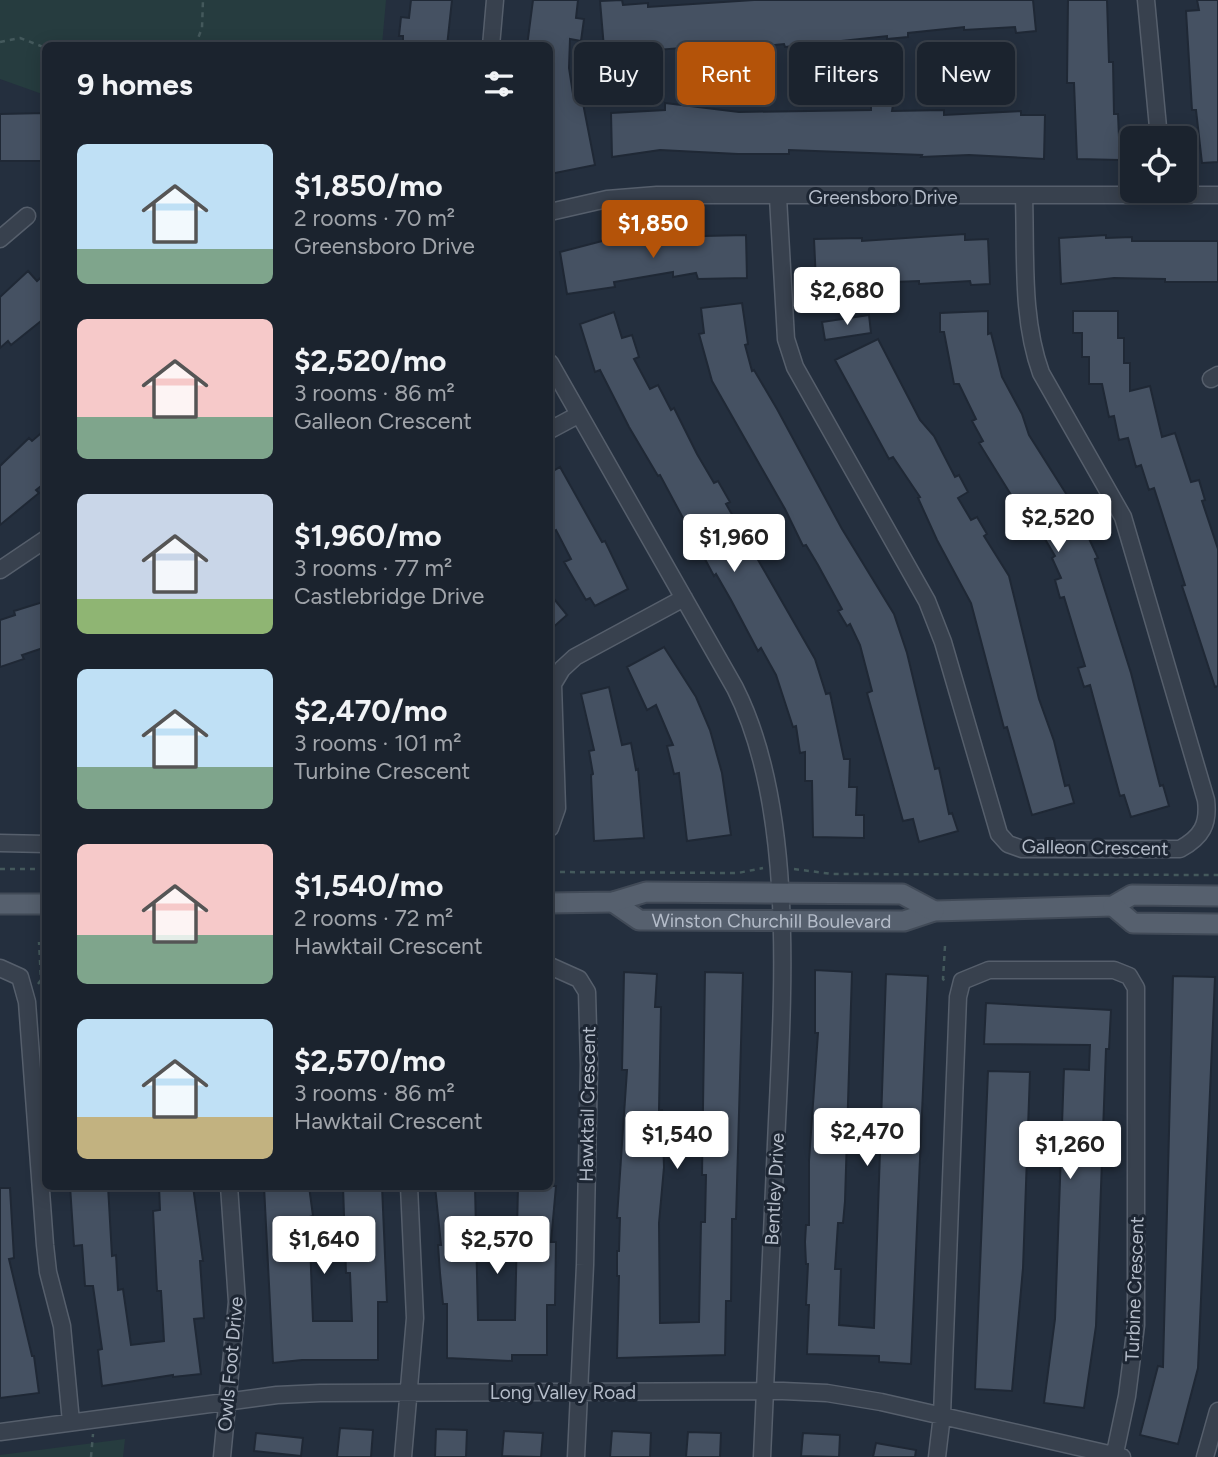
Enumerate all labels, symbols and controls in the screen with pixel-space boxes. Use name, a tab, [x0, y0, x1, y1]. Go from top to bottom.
chip: Buy	[574, 42, 663, 105]
chip: Rent	[677, 42, 775, 105]
chip: Filters	[789, 42, 903, 105]
chip: New	[917, 42, 1015, 105]
icon: filters	[480, 65, 518, 103]
text: 9 homes	[77, 66, 193, 103]
map controls	[1120, 126, 1197, 203]
button: locate	[1120, 126, 1197, 203]
text: $1,850/mo	[294, 167, 443, 204]
icon: home	[133, 172, 217, 256]
street label: Greensboro Drive	[808, 186, 958, 209]
pin: $1,850	[596, 201, 710, 260]
text: 2 rooms · 70 m²	[294, 204, 455, 232]
text: $1,850	[618, 209, 688, 237]
text: Greensboro Drive	[294, 232, 475, 260]
pin: $2,680	[790, 268, 904, 327]
text: $2,680	[810, 276, 884, 304]
text: $2,520/mo	[294, 342, 447, 379]
icon: home	[133, 347, 217, 431]
text: 3 rooms · 86 m²	[294, 379, 455, 407]
text: Galleon Crescent	[294, 407, 472, 435]
pin: $2,520	[1001, 494, 1115, 554]
text: $2,520	[1021, 503, 1095, 531]
pin: $1,960	[677, 514, 791, 574]
text: $1,960/mo	[294, 517, 442, 554]
icon: home	[133, 522, 217, 606]
text: $1,960	[699, 523, 769, 551]
text: 3 rooms · 77 m²	[294, 554, 452, 582]
text: Castlebridge Drive	[294, 582, 484, 610]
text: $2,470/mo	[294, 692, 447, 729]
icon: home	[133, 697, 217, 781]
text: 3 rooms · 101 m²	[294, 729, 461, 757]
text: Turbine Crescent	[294, 757, 470, 785]
street label: Galleon Crescent	[1021, 835, 1169, 860]
text: $1,540/mo	[294, 867, 443, 904]
icon: home	[133, 872, 217, 956]
text: 2 rooms · 72 m²	[294, 904, 453, 932]
street label: Winston Churchill Boulevard	[651, 909, 891, 933]
text: Hawktail Crescent	[294, 932, 483, 960]
street label: Hawktail Crescent	[575, 1026, 600, 1182]
text: $2,570/mo	[294, 1042, 446, 1079]
icon: home	[133, 1047, 217, 1131]
text: 3 rooms · 86 m²	[294, 1079, 455, 1107]
text: Hawktail Crescent	[294, 1107, 483, 1135]
pin: $2,470	[810, 1108, 924, 1168]
pin: $1,540	[620, 1112, 734, 1171]
text: $2,470	[830, 1117, 904, 1145]
text: $1,540	[641, 1120, 713, 1148]
pin: $1,260	[1013, 1122, 1127, 1181]
text: $1,260	[1035, 1130, 1105, 1158]
street label: Bentley Drive	[760, 1132, 789, 1246]
pin: $1,640	[267, 1216, 381, 1276]
pin: $2,570	[440, 1216, 554, 1276]
street label: Turbine Crescent	[1120, 1216, 1149, 1362]
text: $1,640	[288, 1225, 360, 1253]
text: $2,570	[460, 1225, 534, 1253]
street label: Owls Foot Drive	[213, 1296, 248, 1433]
street label: Long Valley Road	[490, 1381, 636, 1404]

